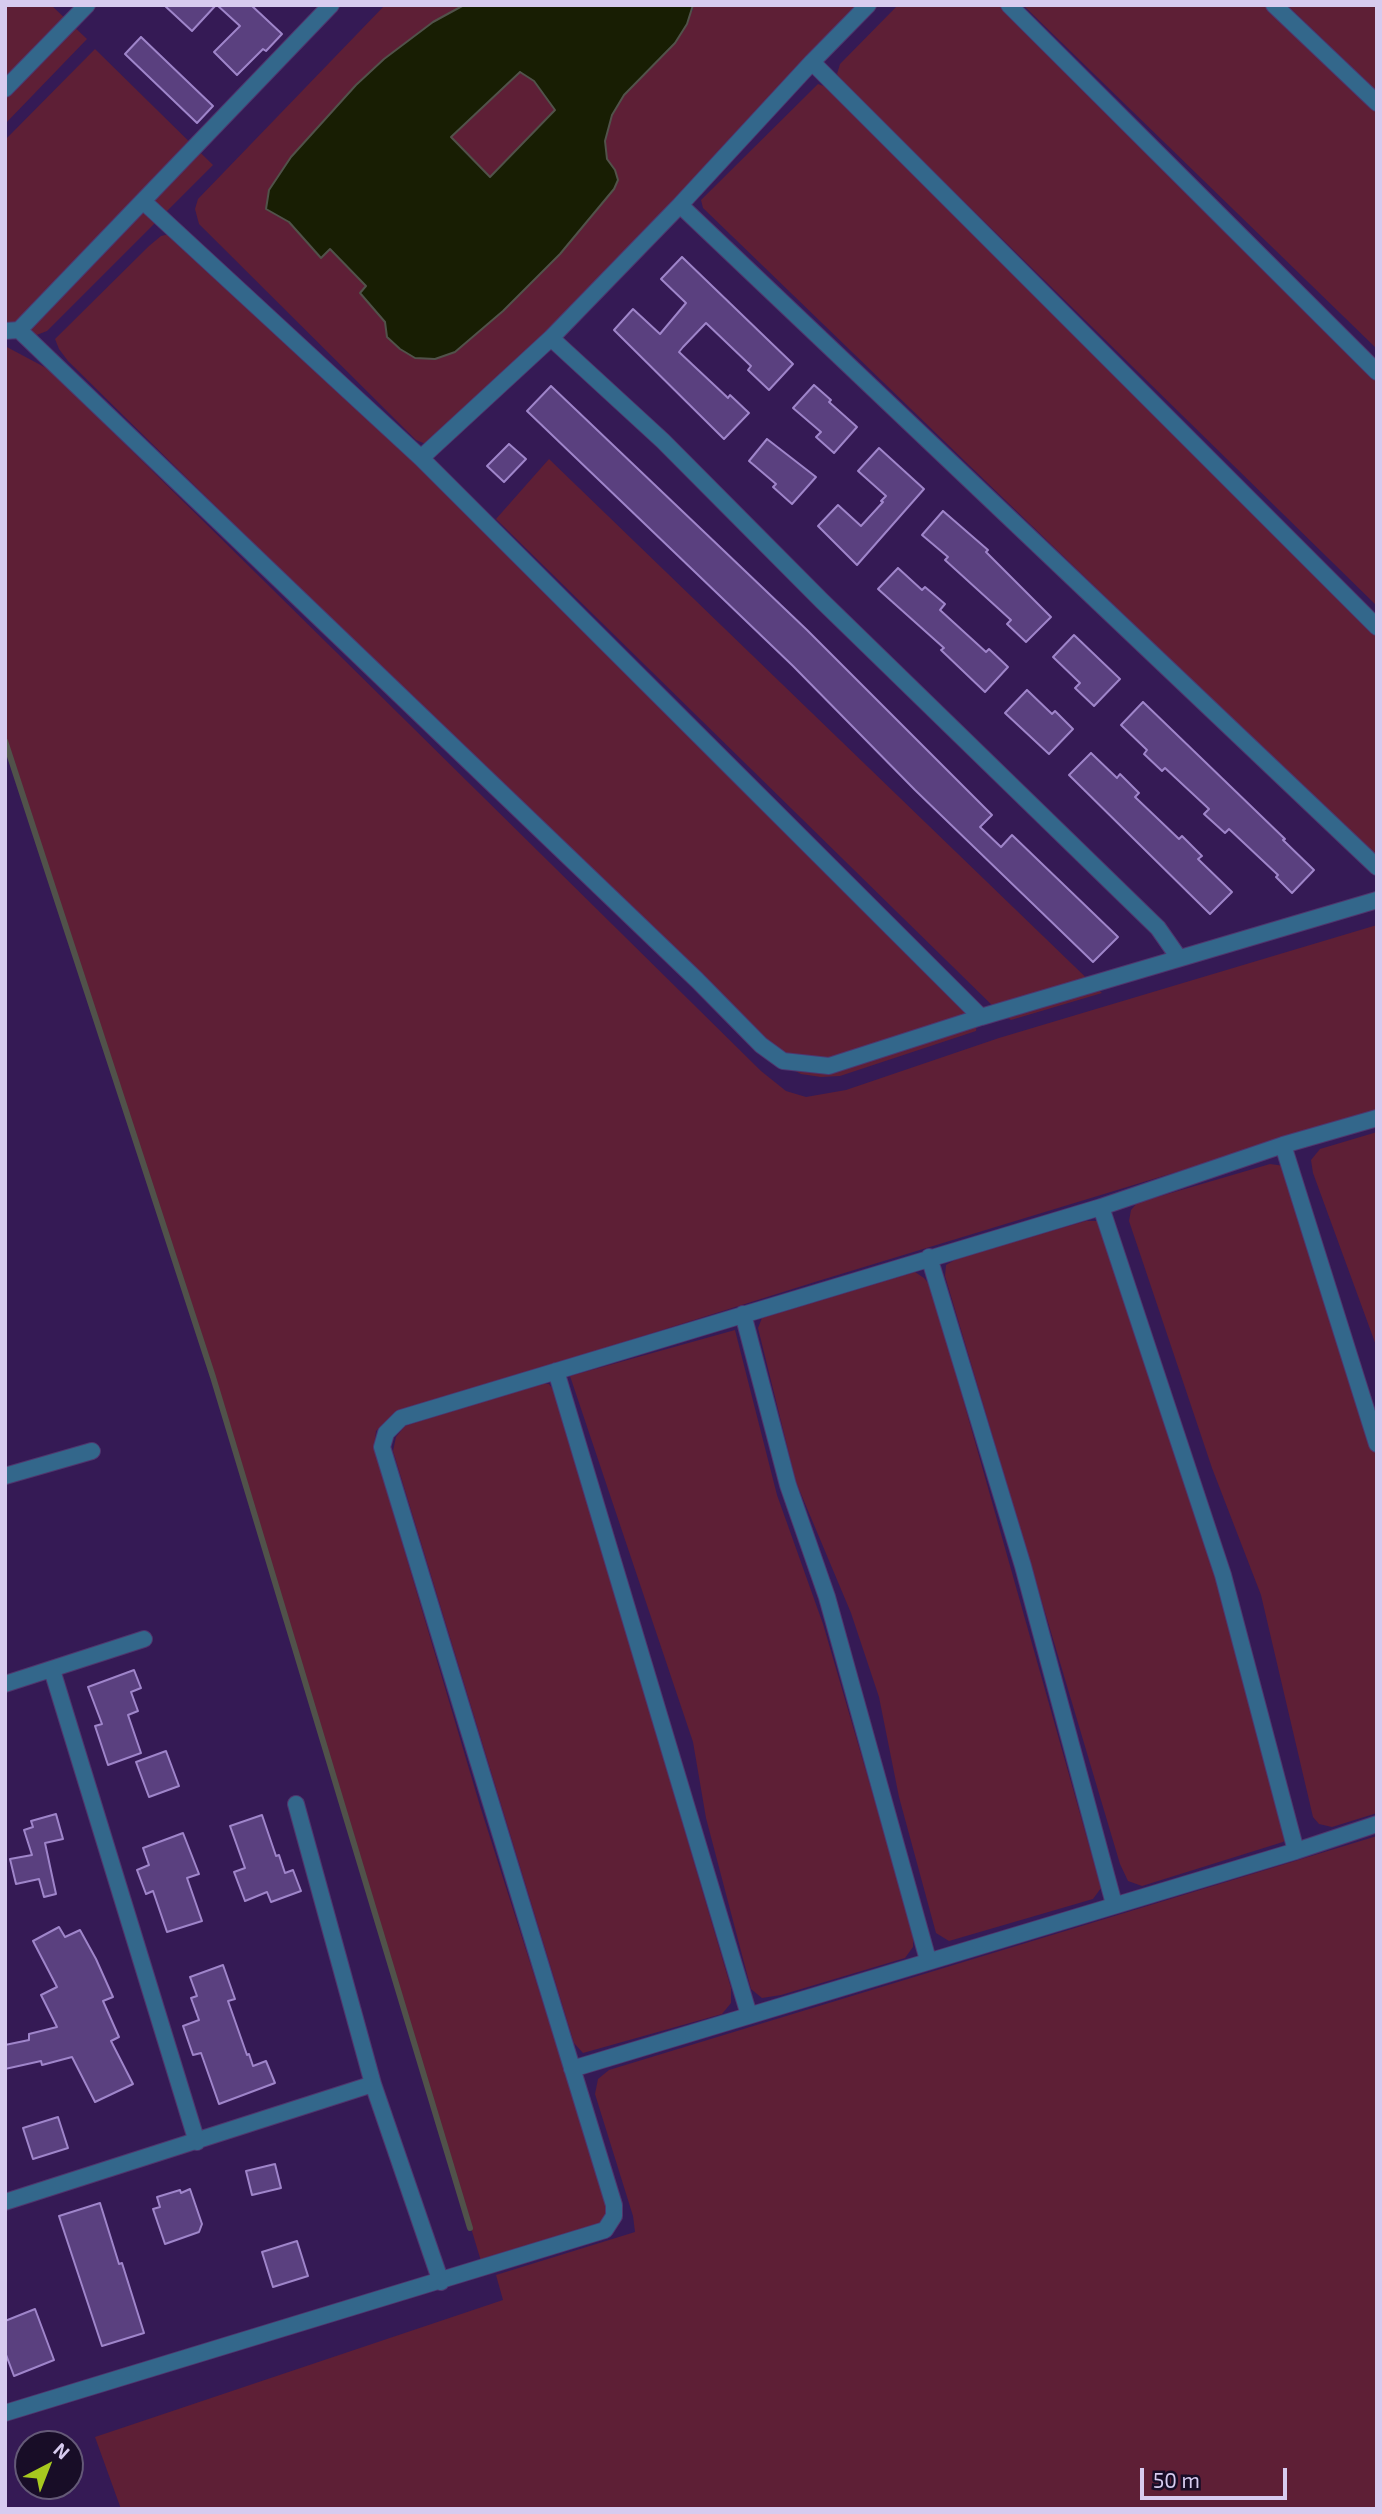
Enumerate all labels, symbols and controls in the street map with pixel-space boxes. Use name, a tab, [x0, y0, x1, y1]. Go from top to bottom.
north arrow	[14, 2430, 84, 2500]
text: N	[49, 2437, 75, 2464]
scale bar	[1144, 2454, 1291, 2498]
text: 50 m	[1153, 2467, 1200, 2492]

